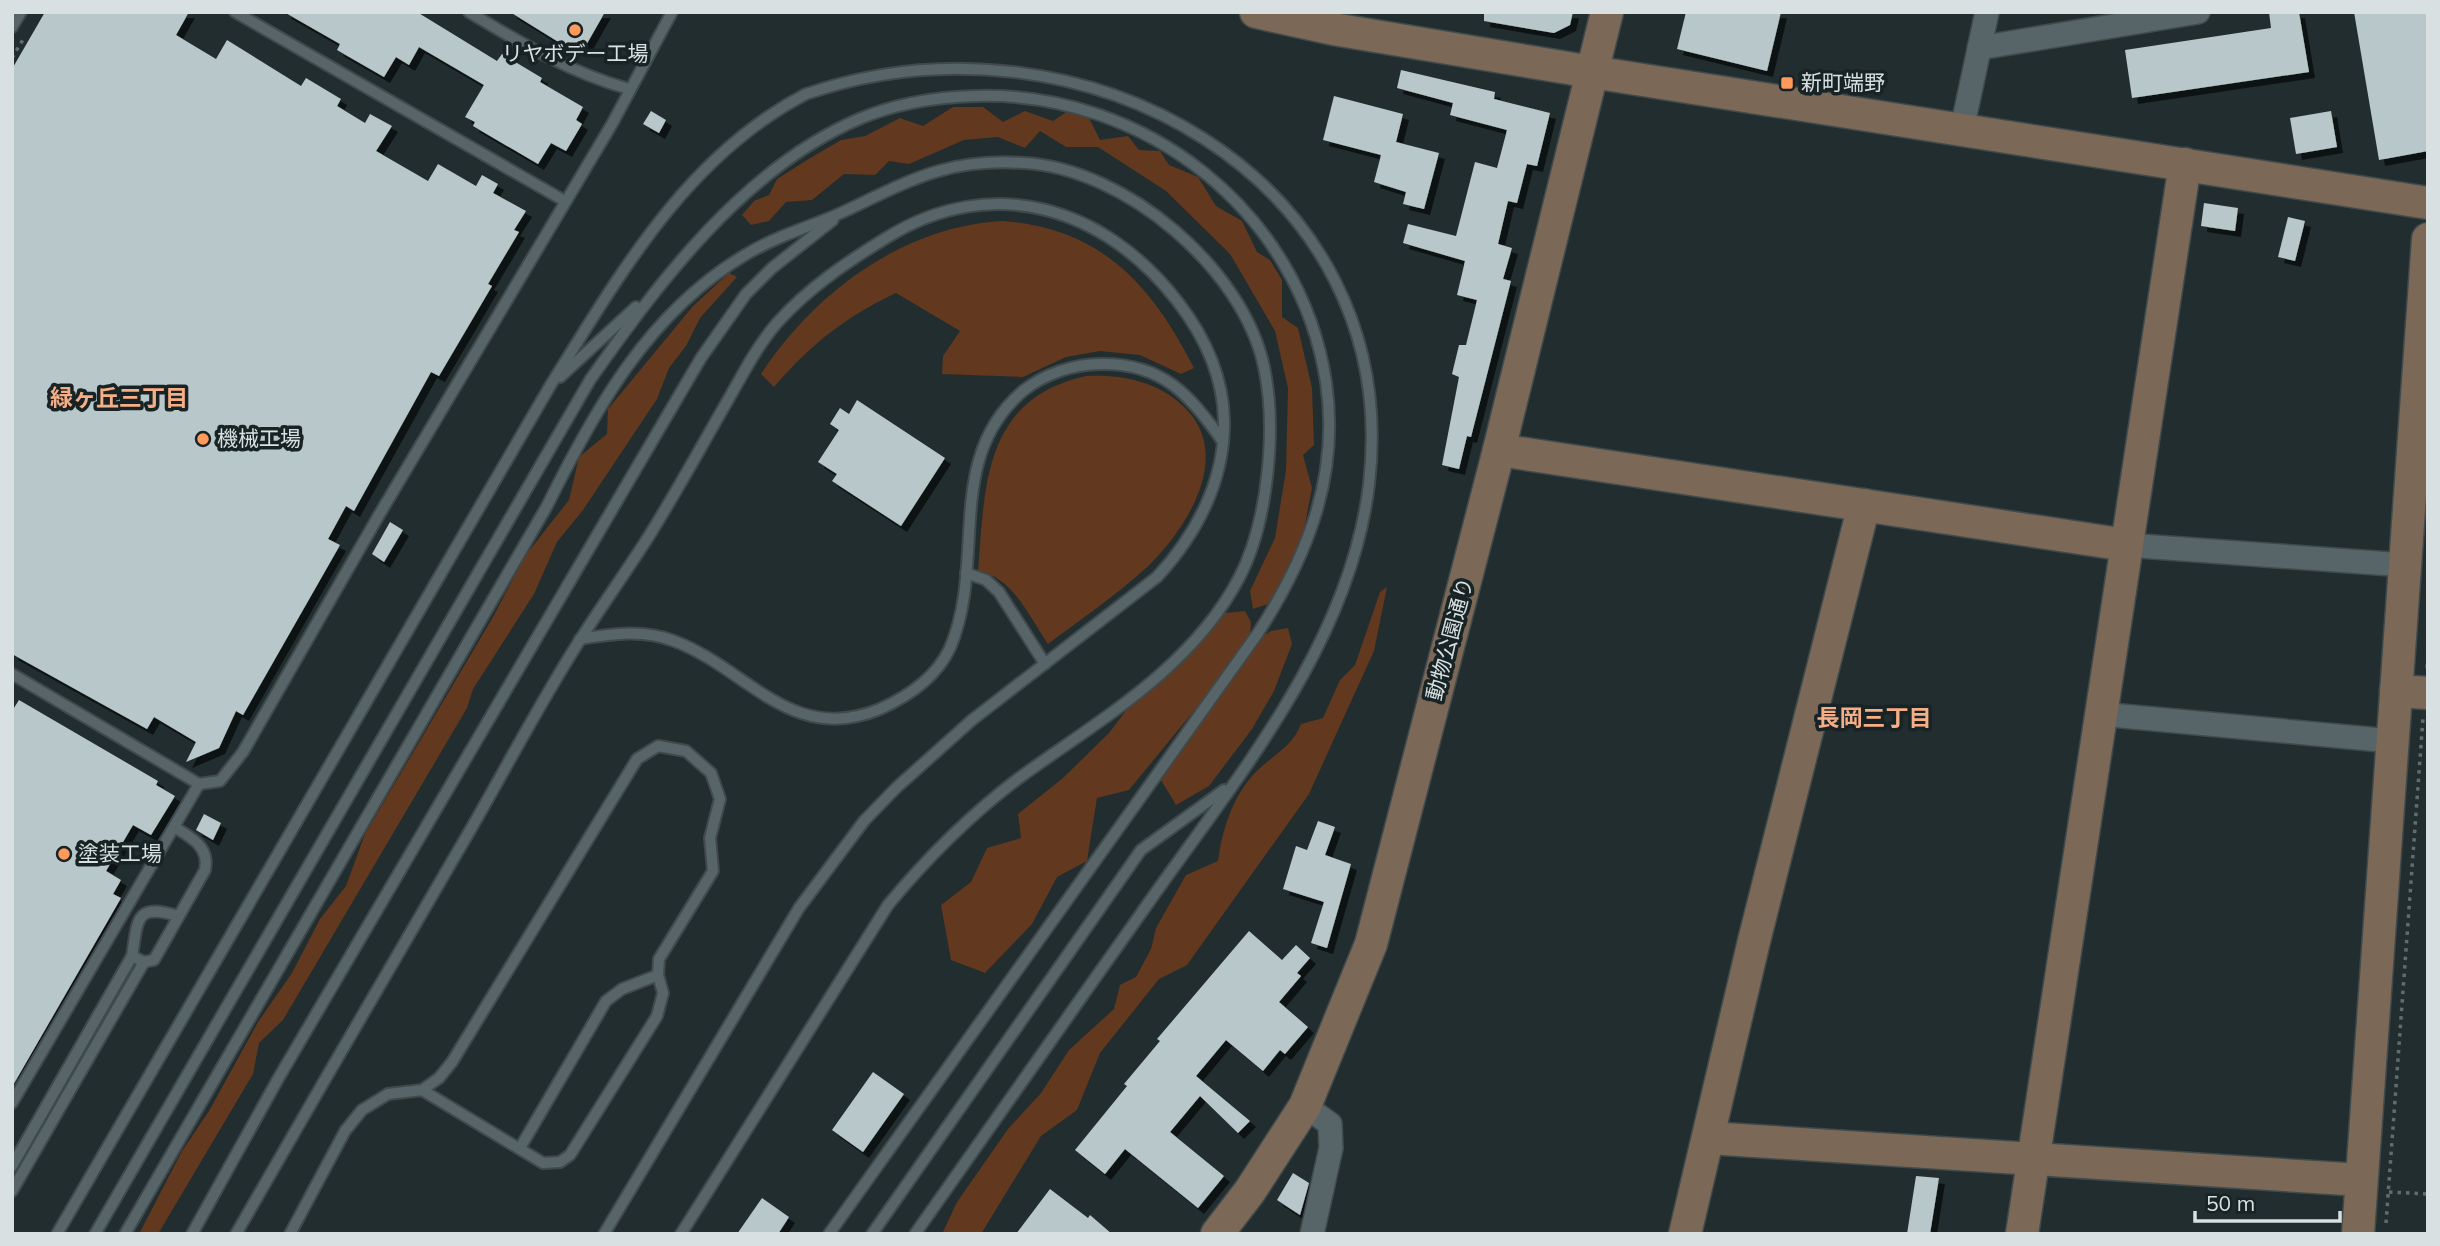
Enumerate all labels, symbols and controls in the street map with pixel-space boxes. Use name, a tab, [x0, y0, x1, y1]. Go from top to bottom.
marker: リヤボデー工場	[567, 22, 583, 38]
place label: リヤボデー工場	[502, 40, 649, 66]
place label: 新町端野	[1801, 69, 1885, 95]
marker: 新町端野	[1779, 75, 1795, 91]
district label: 緑ヶ丘三丁目	[50, 383, 188, 412]
place label: 機械工場	[217, 425, 301, 451]
marker: 機械工場	[195, 431, 211, 447]
street label: 動物公園通り	[1420, 575, 1478, 703]
district label: 長岡三丁目	[1817, 703, 1932, 732]
place label: 塗装工場	[78, 840, 162, 866]
marker: 塗装工場	[56, 846, 72, 862]
scale bar	[2195, 1180, 2340, 1224]
text: 50 m	[2206, 1190, 2255, 1216]

